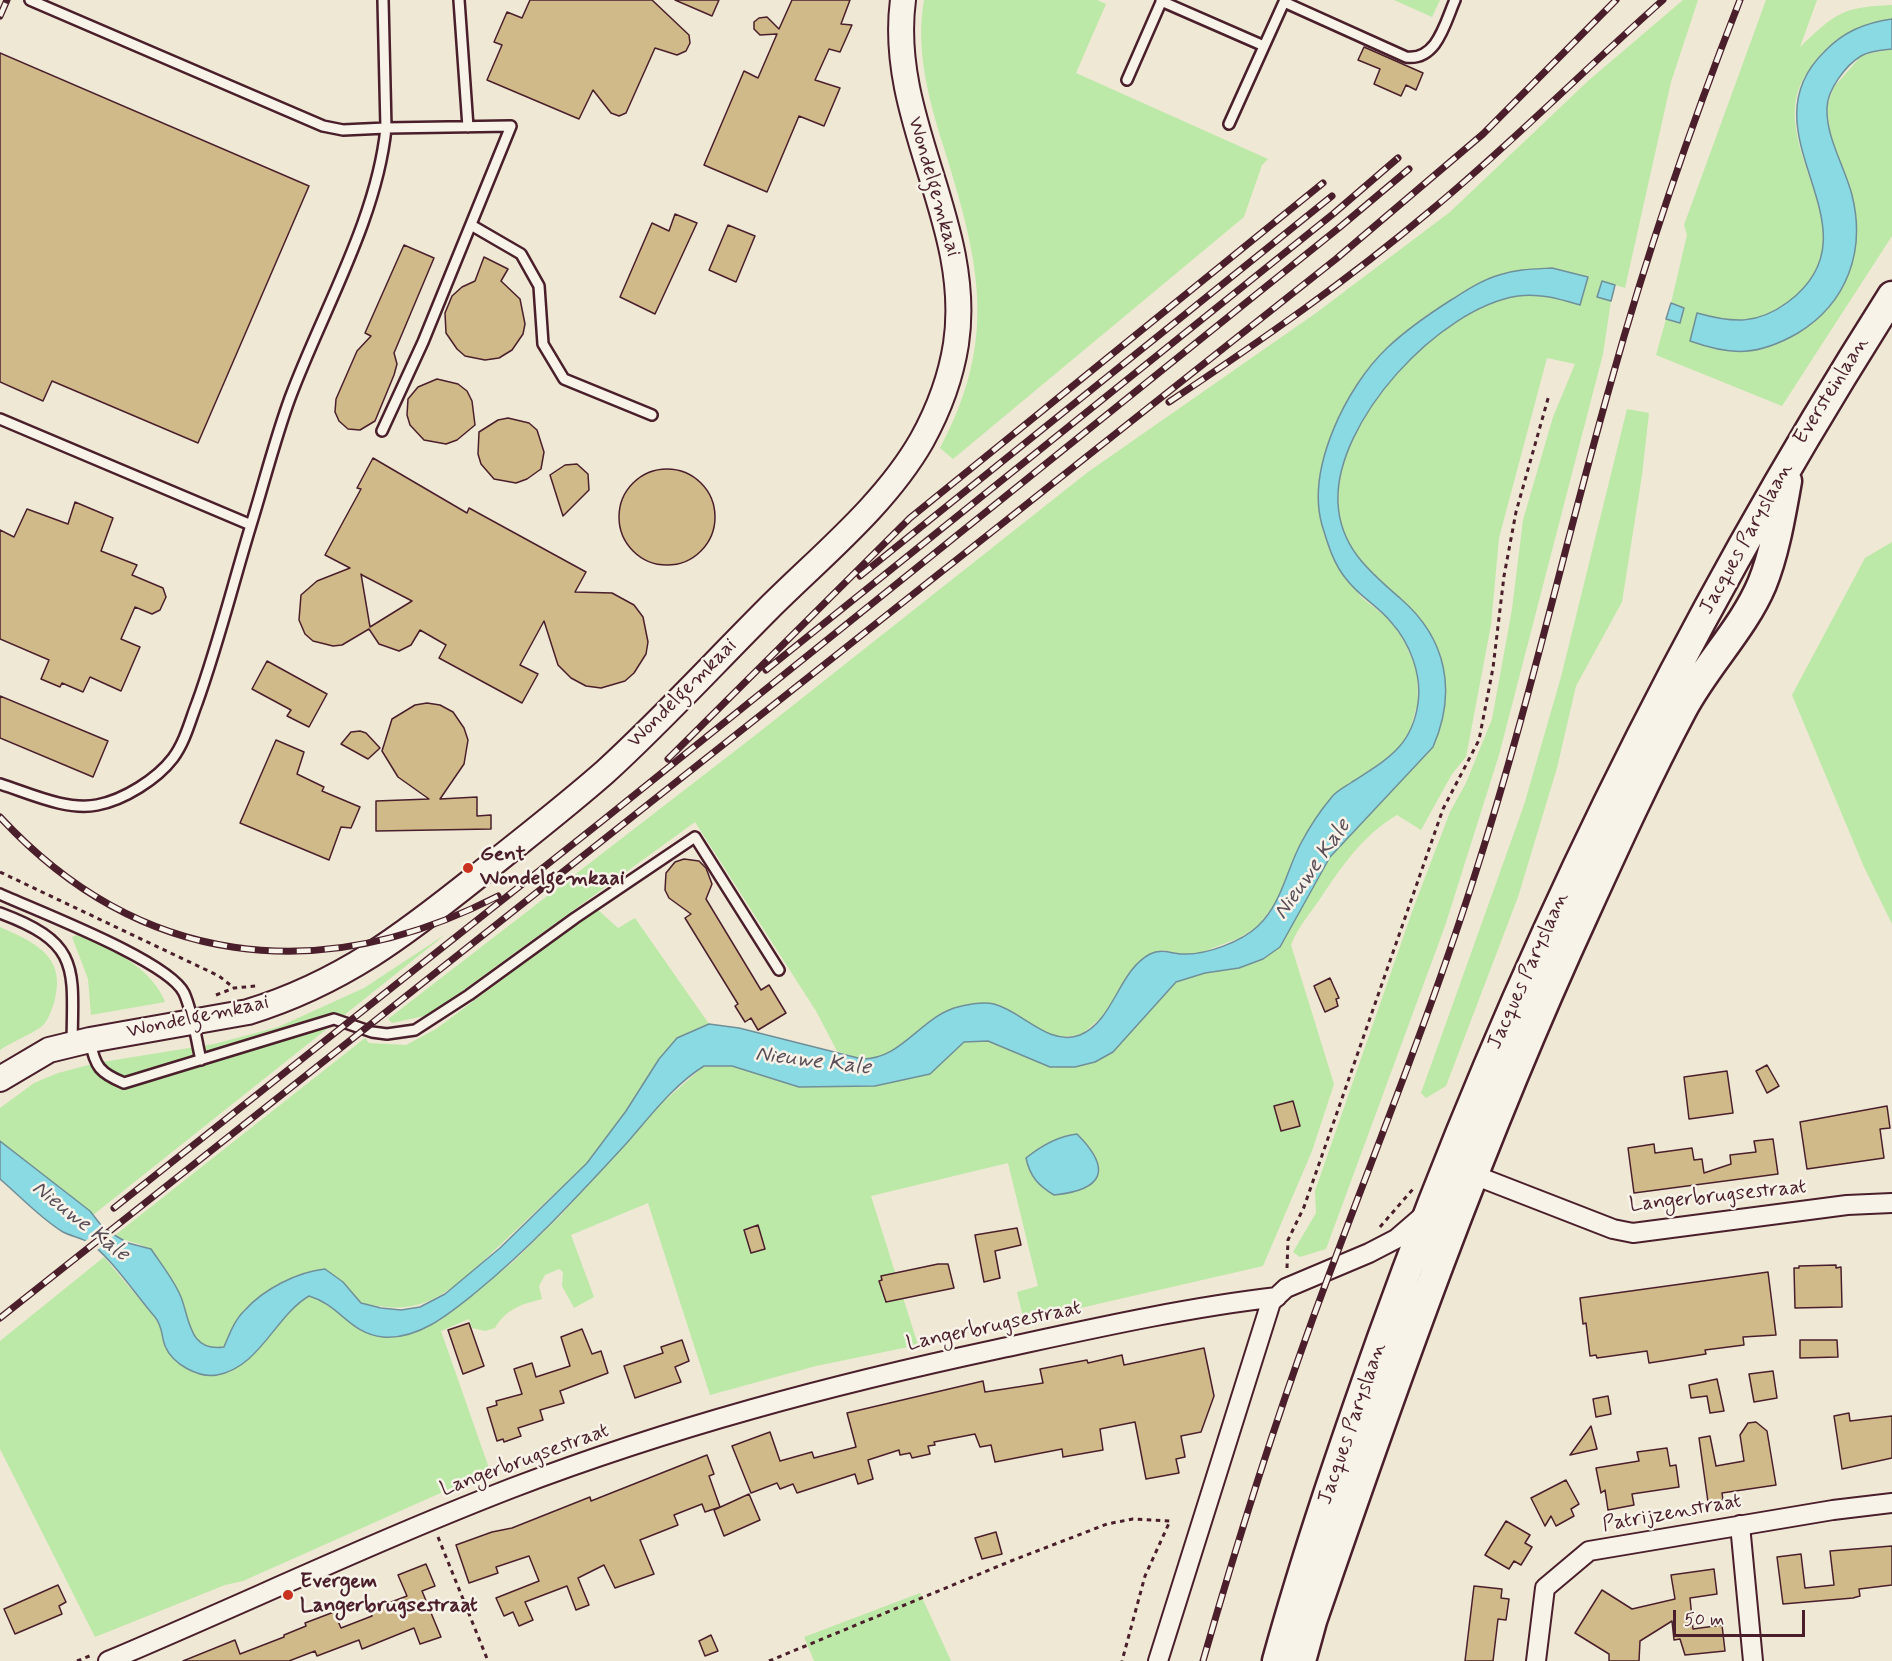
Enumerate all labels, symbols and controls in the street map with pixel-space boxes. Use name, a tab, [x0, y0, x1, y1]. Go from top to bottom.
street label: Wondelgemkaai	[901, 114, 965, 260]
street label: Eversteinlaan	[1789, 332, 1875, 450]
street label: Jacques Paryslaan	[1695, 459, 1799, 619]
street label: Wondelgemkaai	[623, 634, 743, 754]
water label: Nieuwe Kale	[1269, 815, 1357, 925]
place label: Gent Wondelgemkaai	[480, 843, 625, 893]
marker: Gent Wondelgemkaai	[461, 861, 475, 875]
street label: Jacques Paryslaan	[1483, 888, 1575, 1054]
street label: Wondelgemkaai	[125, 991, 271, 1045]
water label: Nieuwe Kale	[754, 1042, 872, 1082]
street label: Langerbrugsestraat	[1628, 1175, 1808, 1219]
water label: Nieuwe Kale	[26, 1176, 134, 1268]
street label: Langerbrugsestraat	[904, 1296, 1084, 1358]
street label: Jacques Paryslaan	[1313, 1340, 1393, 1508]
street label: Langerbrugsestraat	[437, 1419, 613, 1503]
street label: Patrijzenstraat	[1601, 1489, 1743, 1539]
place label: Evergem Langerbrugsestraat	[300, 1570, 478, 1620]
marker: Evergem Langerbrugsestraat	[281, 1588, 295, 1602]
scale bar	[1676, 1598, 1808, 1636]
text: 50 m	[1684, 1608, 1724, 1632]

